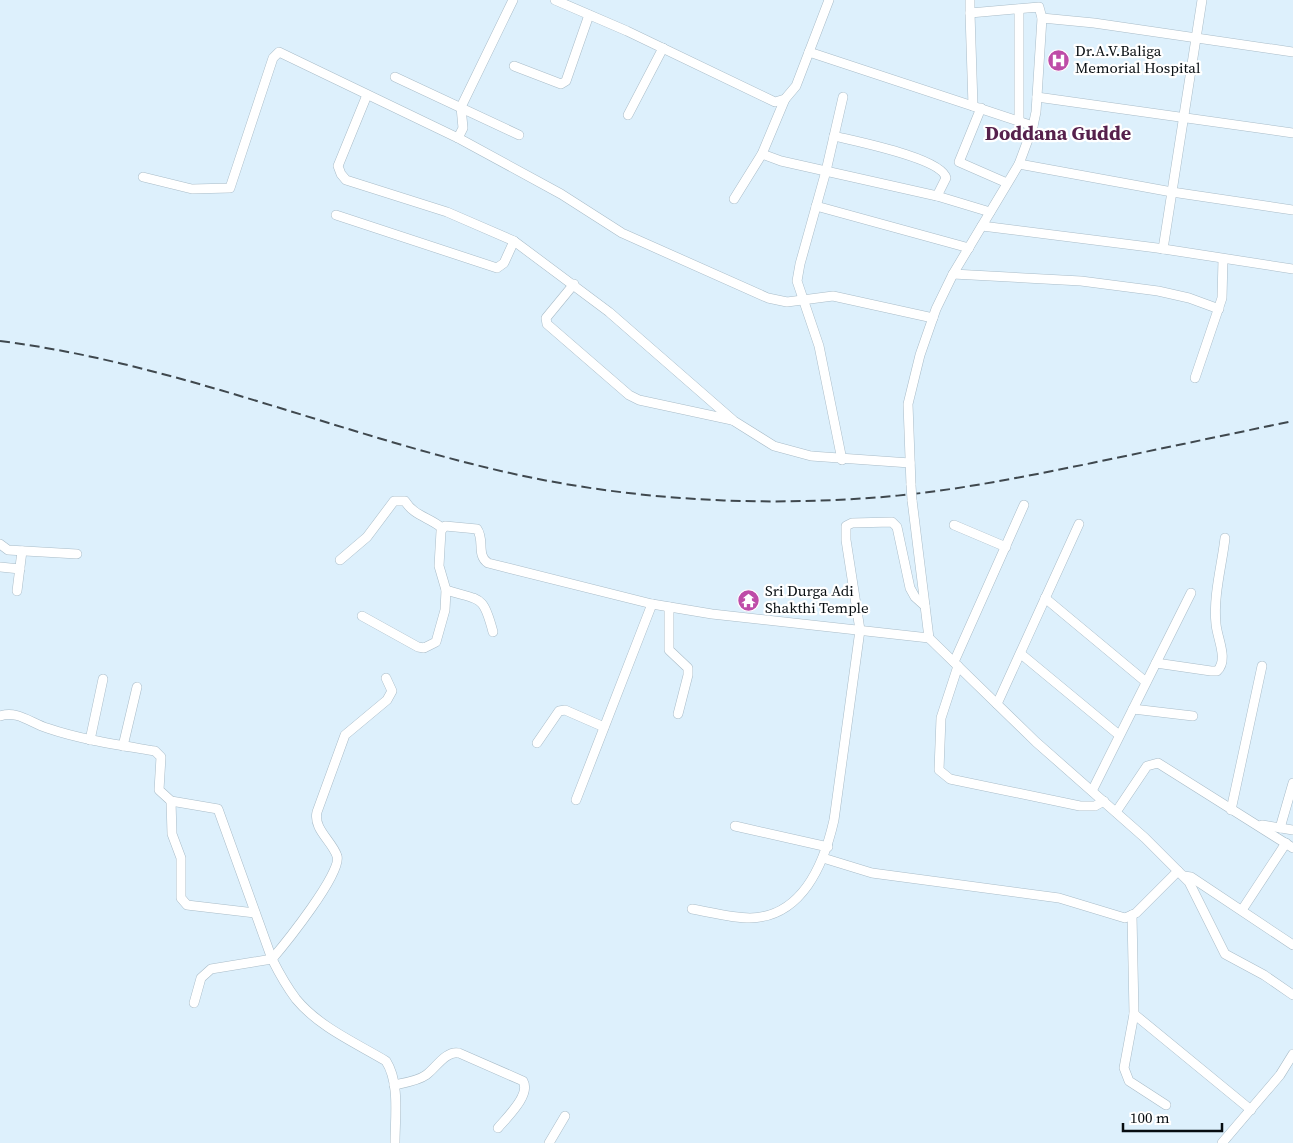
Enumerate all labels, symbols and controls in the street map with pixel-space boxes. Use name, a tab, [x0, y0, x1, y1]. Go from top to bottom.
place label: Dr.A.V.Baliga Memorial Hospital	[1075, 40, 1201, 78]
hospital icon: Dr.A.V.Baliga Memorial Hospital	[1047, 48, 1071, 72]
district label: Doddana Gudde	[985, 119, 1131, 147]
place label: Sri Durga Adi Shakthi Temple	[765, 580, 869, 618]
temple icon: Sri Durga Adi Shakthi Temple	[737, 588, 761, 612]
scale bar	[1123, 1100, 1222, 1132]
text: 100 m	[1130, 1107, 1170, 1128]

